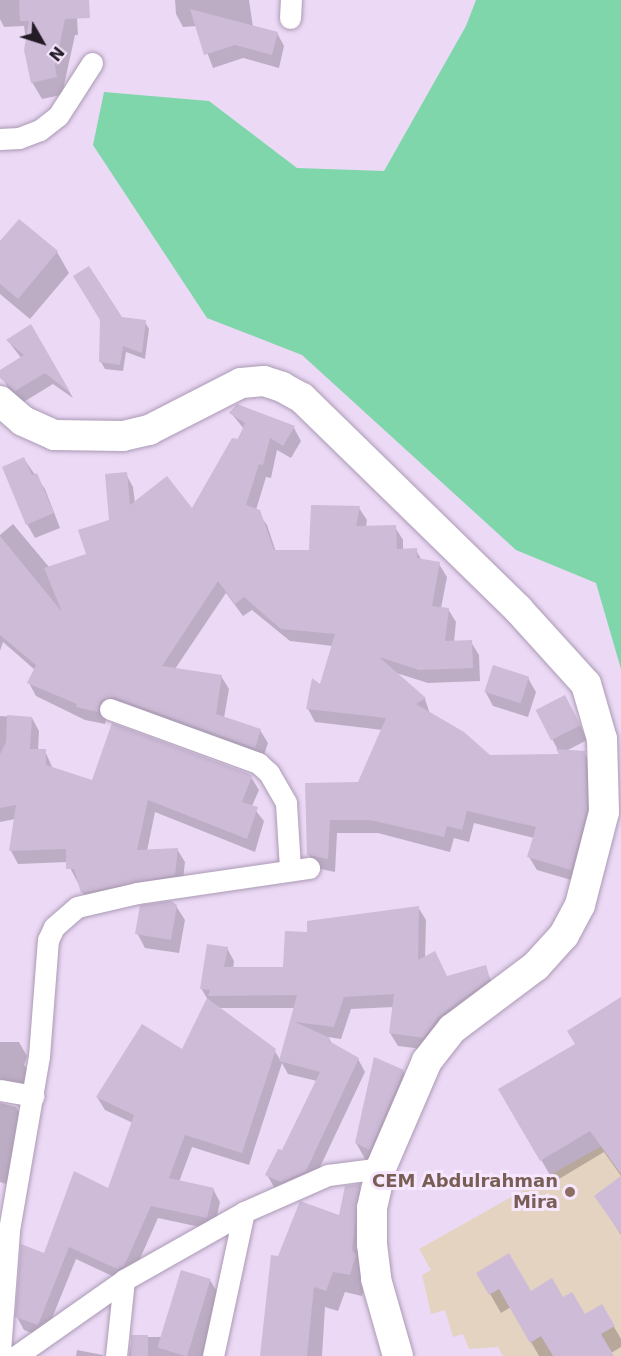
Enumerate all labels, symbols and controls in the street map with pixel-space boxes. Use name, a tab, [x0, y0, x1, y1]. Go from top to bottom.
north arrow	[12, 12, 72, 72]
text: N	[45, 42, 68, 65]
place label: CEM Abdulrahman Mira	[372, 1171, 558, 1214]
marker: CEM Abdulrahman Mira	[563, 1185, 577, 1199]

